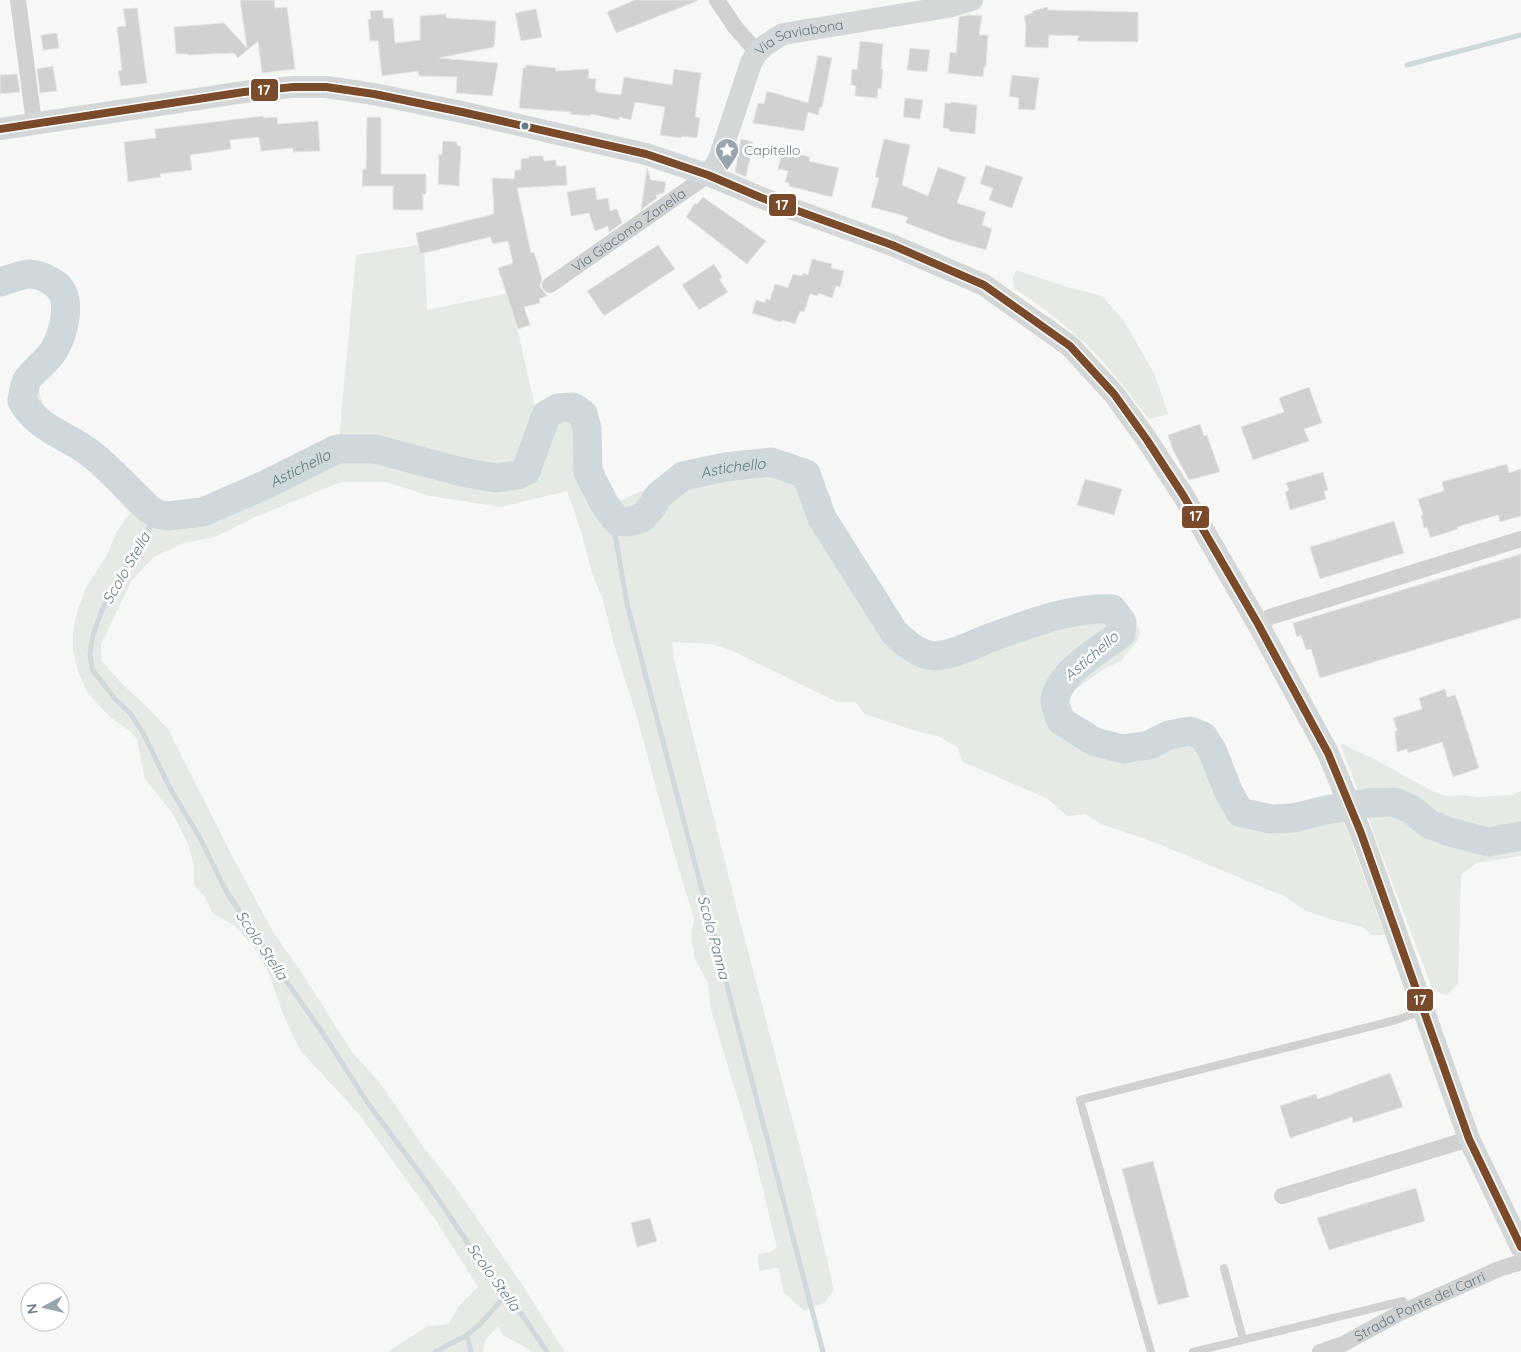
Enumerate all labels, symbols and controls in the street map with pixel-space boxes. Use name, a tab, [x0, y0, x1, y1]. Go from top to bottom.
street label: Via Saviabona	[751, 15, 845, 59]
line badge: 17	[250, 78, 279, 102]
text: 17	[257, 81, 271, 99]
unlabelled marker	[520, 121, 530, 131]
place icon: Capitello	[714, 137, 740, 171]
place label: Capitello	[744, 141, 800, 159]
street label: Via Giacomo Zanella	[568, 184, 689, 276]
line badge: 17	[768, 193, 797, 217]
text: 17	[775, 196, 789, 214]
water label: Astichello	[266, 444, 334, 491]
water label: Astichello	[698, 453, 767, 482]
line badge: 17	[1181, 505, 1210, 529]
text: 17	[1189, 507, 1203, 525]
water label: Scolo Stella	[98, 528, 155, 607]
water label: Astichello	[1060, 627, 1123, 685]
water label: Scolo Panna	[694, 893, 735, 982]
water label: Scolo Stella	[232, 907, 293, 984]
line badge: 17	[1406, 988, 1434, 1012]
text: 17	[1413, 991, 1427, 1009]
water label: Scolo Stella	[463, 1239, 526, 1316]
street label: Strada Ponte dei Carri	[1351, 1267, 1488, 1345]
north arrow	[20, 1282, 70, 1332]
text: N	[22, 1302, 42, 1315]

